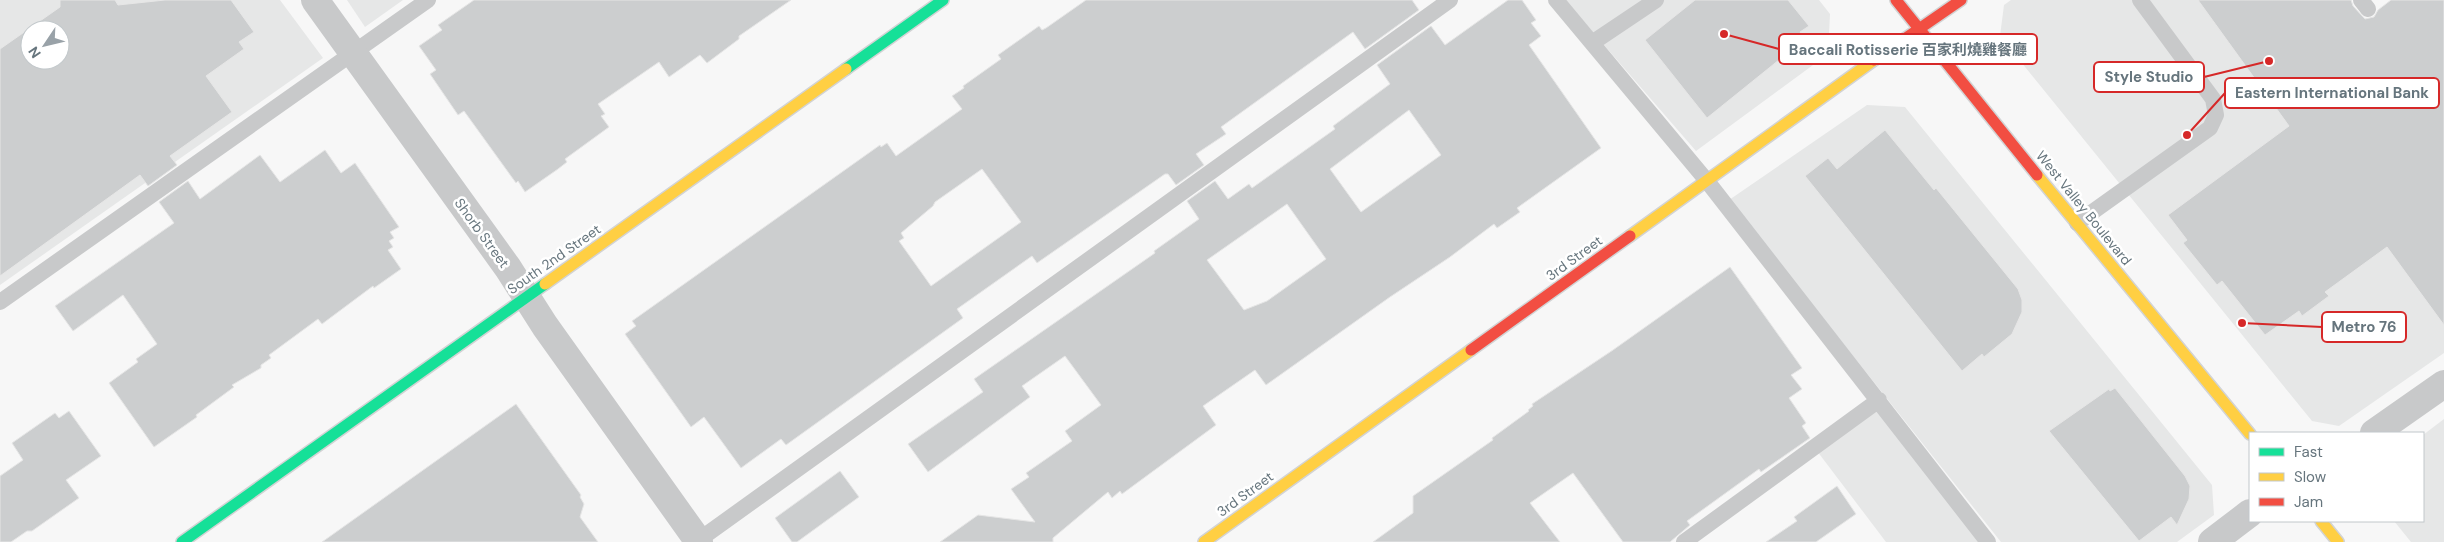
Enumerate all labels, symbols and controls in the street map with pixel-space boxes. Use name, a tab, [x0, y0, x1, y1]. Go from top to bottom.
north arrow	[20, 20, 70, 70]
callout: Baccali Rotisserie 百家利燒雞餐廳	[1779, 34, 2037, 64]
text: Baccali Rotisserie 百家利燒雞餐廳	[1789, 40, 2027, 60]
text: N	[24, 43, 45, 62]
callout: Style Studio	[2094, 62, 2204, 92]
text: Style Studio	[2104, 67, 2194, 87]
callout: Eastern International Bank	[2225, 78, 2439, 108]
text: Eastern International Bank	[2235, 83, 2429, 103]
street label: West Valley Boulevard	[2032, 147, 2136, 269]
street label: Shorb Street	[451, 195, 513, 271]
street label: South 2nd Street	[504, 220, 604, 298]
street label: 3rd Street	[1542, 232, 1606, 284]
callout: Metro 76	[2322, 312, 2406, 342]
text: Metro 76	[2332, 317, 2396, 337]
legend	[2249, 432, 2424, 522]
text: Fast	[2294, 442, 2323, 462]
text: Slow	[2294, 467, 2327, 487]
street label: 3rd Street	[1213, 468, 1277, 520]
text: Jam	[2294, 492, 2323, 512]

